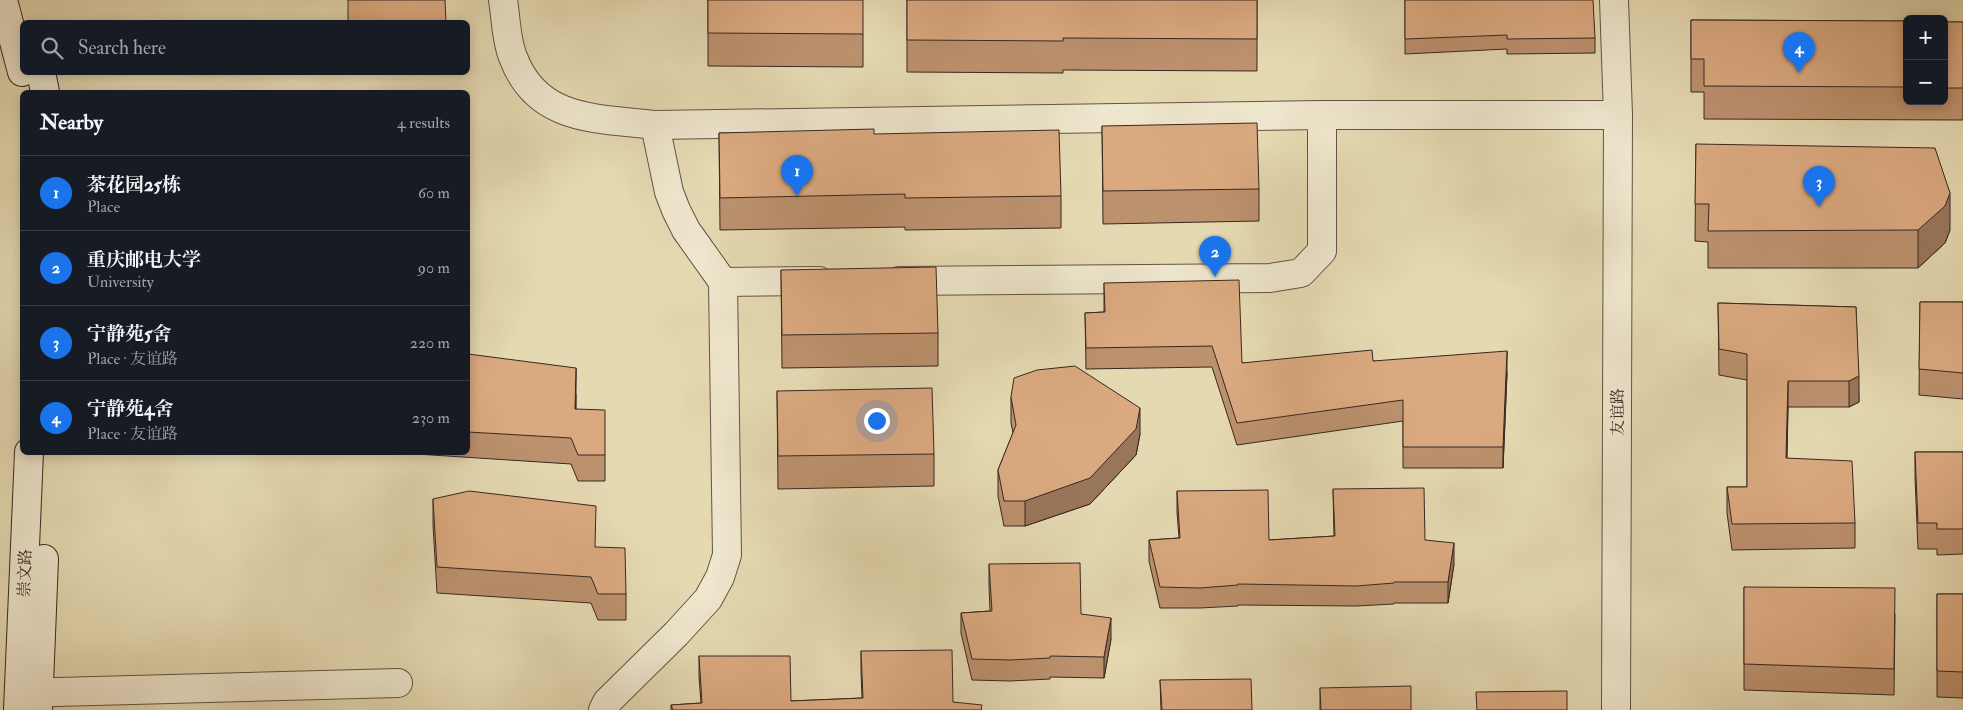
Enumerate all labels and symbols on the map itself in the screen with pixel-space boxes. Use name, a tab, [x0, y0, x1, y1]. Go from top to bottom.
pin: 4	[1783, 32, 1815, 73]
pin: 1	[781, 155, 813, 196]
pin: 3	[1803, 166, 1835, 207]
pin: 2	[1199, 236, 1231, 277]
street label: 友谊路	[1608, 388, 1628, 436]
your location	[864, 408, 890, 434]
street label: 崇文路	[14, 549, 36, 597]

